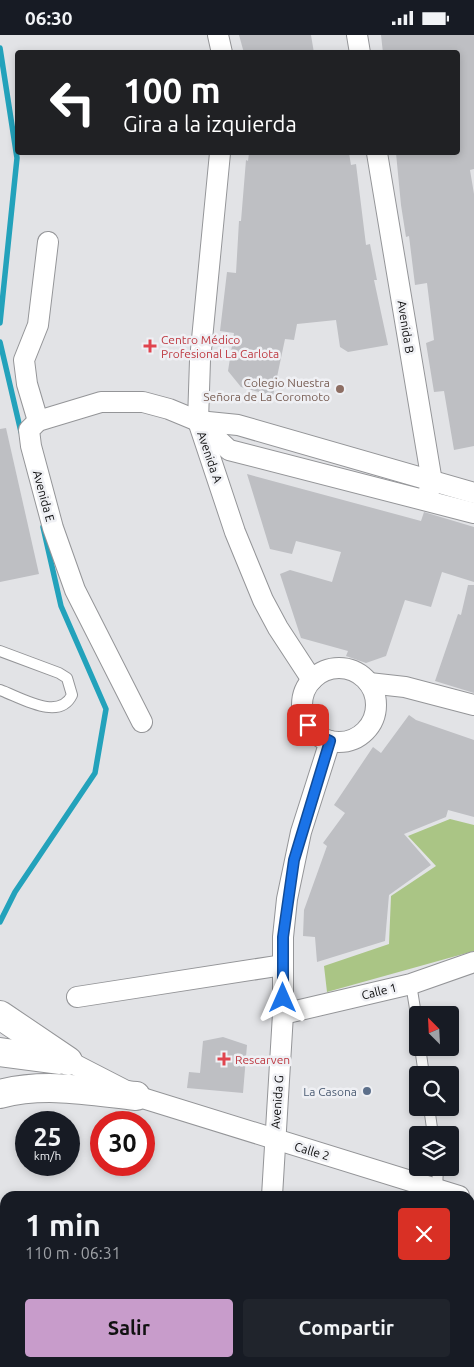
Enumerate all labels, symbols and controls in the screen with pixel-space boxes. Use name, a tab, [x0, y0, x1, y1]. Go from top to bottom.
text: 06:30	[25, 7, 73, 29]
icon: left	[40, 70, 105, 135]
text: 100 m	[123, 70, 221, 110]
text: Gira a la izquierda	[123, 111, 297, 136]
street label: Avenida B	[395, 300, 417, 354]
place label: Centro Médico Profesional La Carlota	[161, 333, 279, 360]
marker: Centro Médico Profesional La Carlota	[143, 339, 157, 353]
place label: Colegio Nuestra Señora de La Coromoto	[203, 376, 330, 403]
marker: Colegio Nuestra Señora de La Coromoto	[334, 383, 346, 395]
street label: Avenida A	[195, 430, 225, 485]
street label: Avenida E	[31, 469, 57, 523]
pin	[287, 704, 329, 746]
icon: arrive	[294, 711, 322, 739]
position arrow	[256, 971, 308, 1023]
street label: Calle 1	[360, 980, 398, 1002]
north arrow	[409, 1006, 459, 1056]
map controls	[409, 1006, 459, 1176]
marker: Rescarven	[217, 1052, 231, 1066]
place label: Rescarven	[235, 1053, 290, 1066]
button: search	[409, 1066, 459, 1116]
street label: Avenida G	[269, 1075, 285, 1129]
place label: La Casona	[303, 1085, 357, 1098]
marker: La Casona	[361, 1085, 373, 1097]
speed limit sign: 30	[90, 1111, 155, 1176]
text: 25	[33, 1123, 62, 1151]
button: layers	[409, 1126, 459, 1176]
street label: Calle 2	[293, 1140, 331, 1162]
text: km/h	[34, 1149, 61, 1162]
text: 1 min	[25, 1208, 101, 1242]
button: close	[398, 1208, 450, 1260]
text: 110 m · 06:31	[25, 1244, 121, 1262]
button: Salir	[25, 1299, 233, 1357]
button: Compartir	[243, 1299, 450, 1357]

